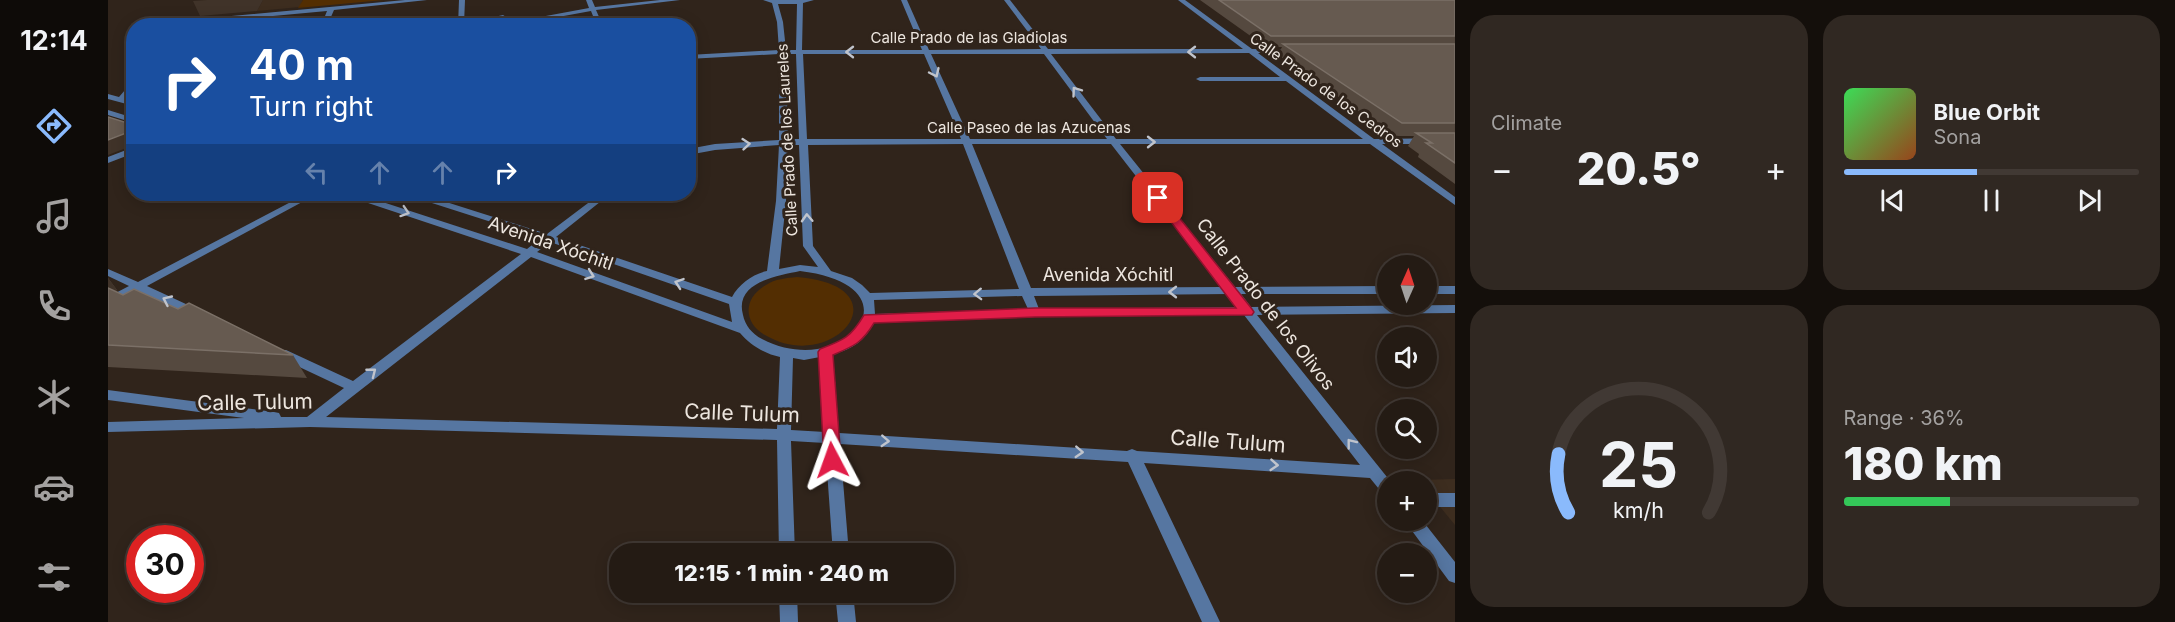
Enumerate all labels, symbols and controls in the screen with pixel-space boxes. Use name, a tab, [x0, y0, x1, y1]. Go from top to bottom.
text: 12:14	[20, 24, 88, 57]
street label: Calle Prado de las Gladiolas	[870, 28, 1068, 47]
street label: Calle Prado de los Cedros	[1246, 28, 1406, 152]
text: 40 m	[249, 39, 354, 90]
icon: right	[150, 42, 228, 120]
street label: Calle Prado de los Laureles	[772, 43, 802, 237]
one-way arrow	[845, 46, 854, 58]
one-way arrow	[1187, 46, 1196, 58]
one-way arrow	[928, 67, 940, 78]
one-way arrow	[1073, 86, 1084, 97]
text: Turn right	[249, 90, 373, 123]
text: Blue Orbit	[1934, 99, 2040, 125]
icon: directions	[33, 105, 75, 147]
text: Climate	[1491, 111, 1562, 135]
street label: Calle Paseo de las Azucenas	[927, 118, 1131, 137]
text: Sona	[1934, 125, 1981, 149]
one-way arrow	[1147, 136, 1156, 148]
one-way arrow	[742, 138, 751, 151]
text: 20.5°	[1577, 141, 1701, 196]
text: −	[1491, 149, 1513, 189]
text: +	[1765, 149, 1787, 189]
icon: left	[300, 156, 333, 189]
icon: ahead	[363, 156, 396, 189]
icon: ahead	[426, 156, 459, 189]
icon: right	[489, 156, 522, 189]
pin	[1132, 172, 1183, 223]
icon: arrive	[1141, 181, 1174, 214]
icon: previous	[1876, 184, 1909, 217]
icon: pause	[1975, 184, 2008, 217]
icon: next	[2073, 184, 2106, 217]
icon: music	[33, 195, 75, 237]
one-way arrow	[399, 205, 410, 217]
street label: Avenida Xóchitl	[486, 212, 616, 274]
one-way arrow	[801, 214, 814, 223]
street label: Calle Prado de los Olivos	[1193, 214, 1339, 394]
north arrow	[1377, 255, 1437, 315]
map controls	[1377, 255, 1437, 603]
street label: Avenida Xóchitl	[1043, 264, 1173, 285]
one-way arrow	[584, 268, 595, 281]
one-way arrow	[674, 277, 685, 290]
icon: phone	[33, 285, 75, 327]
one-way arrow	[1168, 286, 1177, 298]
one-way arrow	[973, 287, 982, 300]
one-way arrow	[163, 295, 174, 307]
button: sound	[1377, 327, 1437, 387]
one-way arrow	[366, 368, 377, 379]
icon: climate	[33, 376, 75, 418]
street label: Calle Tulum	[197, 388, 313, 416]
street label: Calle Tulum	[684, 398, 800, 428]
button: search	[1377, 399, 1437, 459]
text: Range · 36%	[1844, 406, 1965, 430]
street label: Calle Tulum	[1169, 424, 1287, 458]
text: 25	[1599, 427, 1678, 502]
position arrow	[800, 428, 864, 492]
one-way arrow	[880, 434, 889, 447]
text: 180 km	[1844, 436, 2003, 491]
one-way arrow	[1348, 439, 1359, 450]
one-way arrow	[1075, 445, 1084, 458]
one-way arrow	[1269, 458, 1278, 471]
icon: car	[33, 466, 75, 508]
button: +	[1377, 471, 1437, 531]
text: km/h	[1613, 497, 1664, 523]
speed limit sign: 30	[126, 525, 204, 603]
button: −	[1377, 543, 1437, 603]
icon: filters	[33, 556, 75, 598]
text: 12:15 · 1 min · 240 m	[674, 560, 889, 586]

